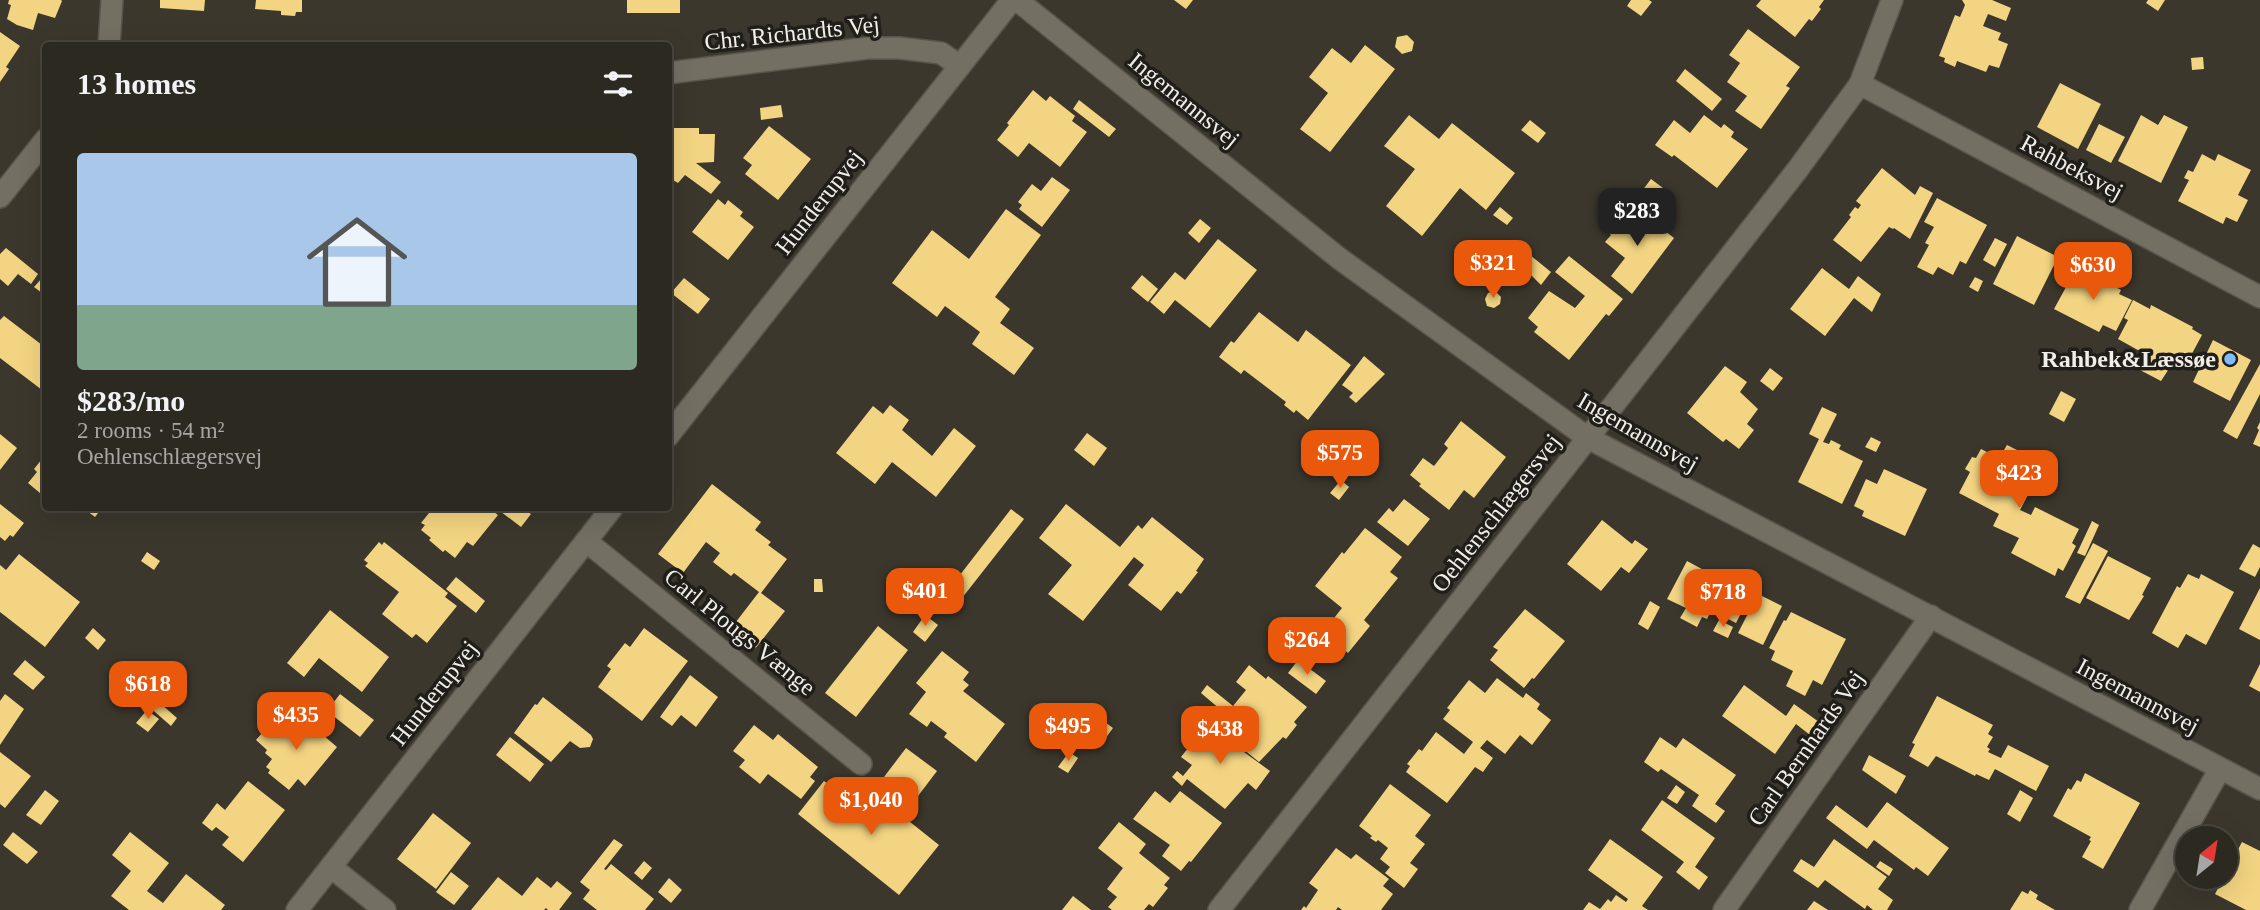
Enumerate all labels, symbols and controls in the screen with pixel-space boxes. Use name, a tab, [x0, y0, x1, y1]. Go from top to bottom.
street label: Chr. Richardts Vej	[703, 11, 881, 55]
street label: Ingemannsvej	[1124, 48, 1244, 152]
icon: filters	[599, 65, 637, 103]
text: 13 homes	[77, 67, 196, 100]
street label: Rahbeksvej	[2016, 129, 2128, 205]
street label: Hunderupvej	[770, 145, 868, 259]
pin: $283	[1596, 188, 1678, 248]
text: $283	[1614, 198, 1660, 223]
icon: home	[294, 199, 420, 325]
pin: $321	[1452, 240, 1534, 300]
pin: $630	[2052, 243, 2134, 302]
text: $321	[1470, 250, 1516, 275]
text: $630	[2070, 252, 2116, 277]
place label: Rahbek&Læssøe	[2041, 346, 2216, 372]
marker: Rahbek&Læssøe	[2222, 351, 2238, 367]
text: $283/mo	[77, 384, 185, 417]
street label: Ingemannsvej	[1573, 387, 1703, 477]
text: 2 rooms · 54 m²	[77, 418, 224, 443]
street label: Oehlenschlægersvej	[1426, 429, 1566, 597]
pin: $575	[1299, 430, 1381, 490]
text: $575	[1317, 440, 1363, 465]
text: Oehlenschlægersvej	[77, 444, 262, 469]
pin: $423	[1978, 450, 2060, 510]
text: $423	[1996, 460, 2042, 485]
street label: Carl Plougs Vænge	[659, 563, 821, 701]
pin: $401	[884, 568, 966, 628]
pin: $718	[1682, 570, 1764, 629]
text: $401	[902, 578, 948, 603]
text: $718	[1700, 579, 1746, 604]
pin: $264	[1266, 618, 1348, 677]
text: $264	[1284, 627, 1330, 652]
street label: Hunderupvej	[385, 636, 483, 750]
street label: Ingemannsvej	[2072, 653, 2204, 739]
pin: $618	[107, 662, 189, 721]
street label: Carl Bernhards Vej	[1743, 665, 1869, 831]
text: $618	[125, 671, 171, 696]
pin: $435	[255, 692, 337, 752]
text: $435	[273, 702, 319, 727]
pin: $495	[1027, 704, 1109, 763]
pin: $438	[1179, 706, 1261, 766]
text: $495	[1045, 713, 1091, 738]
text: $438	[1197, 716, 1243, 741]
pin: $1,040	[814, 778, 928, 837]
text: $1,040	[839, 787, 903, 812]
north arrow	[2175, 826, 2238, 889]
map controls	[2175, 826, 2238, 889]

